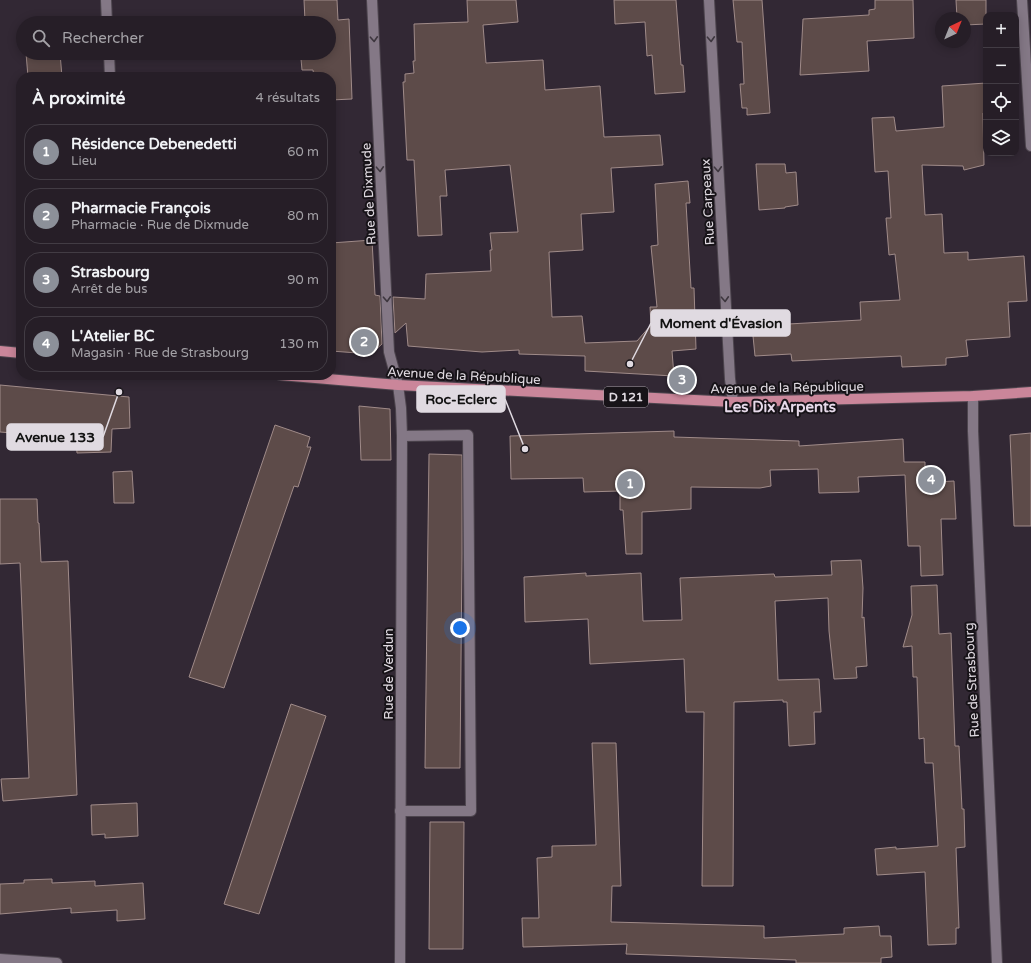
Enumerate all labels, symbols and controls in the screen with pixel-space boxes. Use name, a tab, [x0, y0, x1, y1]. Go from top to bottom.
north arrow	[935, 12, 971, 48]
map controls	[983, 12, 1019, 156]
button: +	[983, 12, 1019, 48]
search box	[16, 16, 336, 60]
icon: search	[30, 27, 52, 49]
text: Rechercher	[62, 29, 144, 47]
one-way arrow	[369, 36, 378, 42]
one-way arrow	[707, 36, 716, 42]
button: −	[983, 48, 1019, 84]
button: locate	[983, 84, 1019, 120]
text: À proximité	[32, 88, 125, 109]
text: 4 résultats	[256, 90, 320, 106]
button: layers	[983, 120, 1019, 156]
text: Résidence Debenedetti	[71, 135, 237, 153]
street label: Rue de Dixmude	[358, 143, 380, 245]
text: 1	[42, 144, 50, 160]
text: 60 m	[287, 144, 319, 160]
text: Lieu	[71, 153, 97, 169]
street label: Rue Carpeaux	[698, 158, 718, 246]
one-way arrow	[376, 166, 384, 172]
one-way arrow	[714, 166, 723, 172]
text: Pharmacie François	[71, 199, 211, 217]
text: 2	[42, 208, 50, 224]
text: 80 m	[287, 208, 319, 224]
text: Pharmacie · Rue de Dixmude	[71, 217, 249, 233]
text: Strasbourg	[71, 263, 150, 281]
text: 3	[42, 272, 50, 288]
text: 90 m	[287, 272, 319, 288]
text: Arrêt de bus	[71, 281, 147, 297]
one-way arrow	[382, 296, 391, 302]
one-way arrow	[721, 296, 730, 302]
callout: Moment d'Évasion	[651, 310, 790, 336]
text: Moment d'Évasion	[659, 315, 783, 332]
text: L'Atelier BC	[71, 327, 154, 345]
pin: 2	[351, 327, 377, 357]
text: 4	[42, 336, 50, 352]
text: 130 m	[279, 336, 319, 352]
text: Magasin · Rue de Strasbourg	[71, 345, 249, 361]
street label: Avenue de la République	[387, 364, 541, 388]
pin: 3	[669, 365, 695, 395]
street label: Avenue de la République	[710, 379, 864, 397]
callout: Roc-Eclerc	[417, 386, 505, 412]
road number: D 121	[604, 387, 648, 407]
text: Roc-Eclerc	[425, 391, 497, 408]
district label: Les Dix Arpents	[724, 398, 836, 417]
callout: Avenue 133	[7, 424, 103, 450]
text: Avenue 133	[15, 429, 95, 446]
pin: 4	[918, 465, 944, 495]
pin: 1	[617, 469, 643, 499]
your location	[450, 618, 470, 638]
street label: Rue de Strasbourg	[961, 622, 983, 738]
street label: Rue de Verdun	[381, 628, 397, 720]

